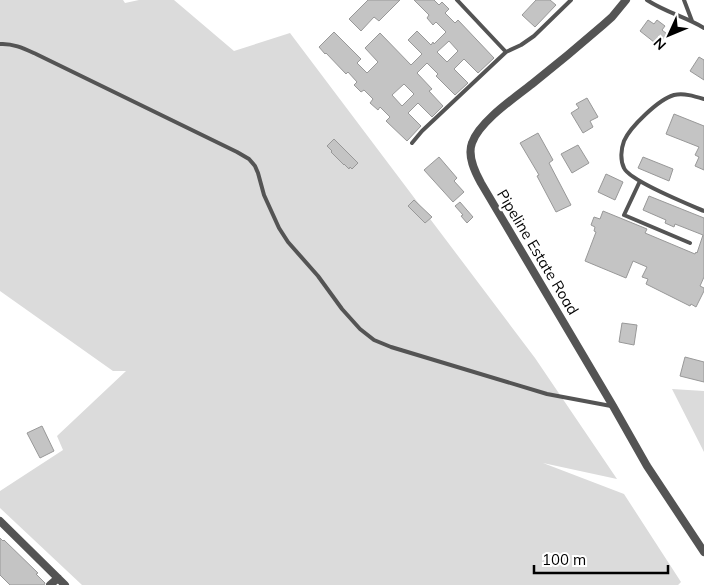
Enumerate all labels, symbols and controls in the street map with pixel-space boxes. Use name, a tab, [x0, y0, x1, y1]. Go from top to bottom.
north arrow	[644, 10, 694, 60]
text: N	[650, 34, 670, 54]
street label: Pipeline Estate Road	[493, 186, 583, 318]
scale bar	[534, 542, 668, 574]
text: 100 m	[542, 550, 586, 569]

